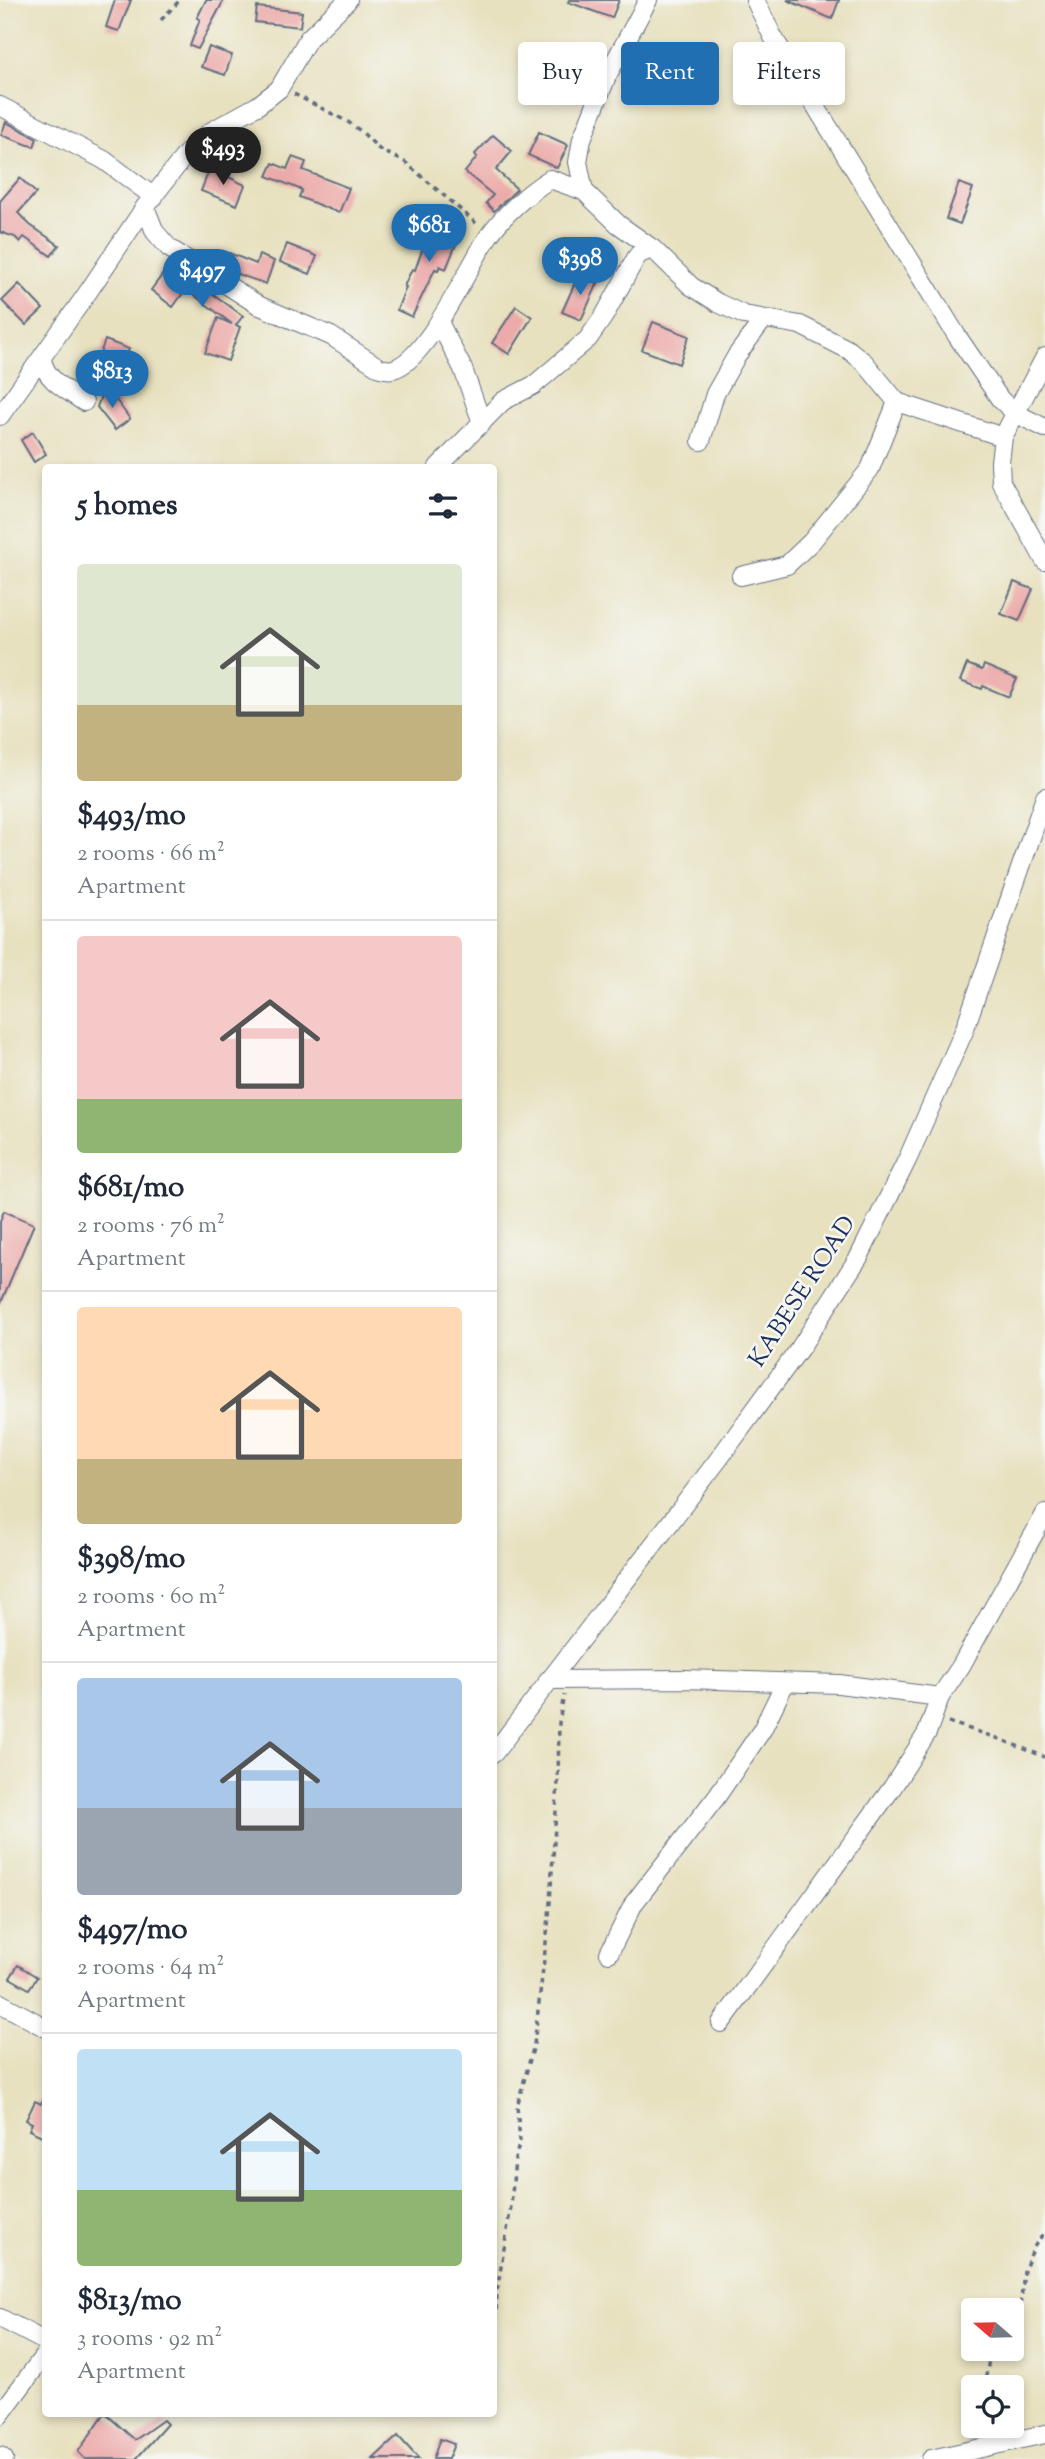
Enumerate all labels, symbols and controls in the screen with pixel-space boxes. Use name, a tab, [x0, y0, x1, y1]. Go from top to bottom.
chip: Buy	[518, 42, 607, 105]
chip: Rent	[621, 42, 719, 105]
chip: Filters	[733, 42, 845, 105]
pin: $493	[182, 128, 264, 187]
text: $493	[201, 133, 245, 166]
pin: $681	[388, 204, 470, 264]
text: $681	[407, 210, 451, 243]
pin: $398	[539, 238, 621, 297]
text: $398	[558, 243, 602, 276]
pin: $497	[161, 250, 243, 309]
text: $497	[179, 255, 225, 288]
pin: $813	[71, 350, 153, 410]
text: $813	[92, 356, 132, 389]
text: 5 homes	[77, 485, 178, 528]
icon: filters	[424, 487, 462, 525]
icon: home	[207, 609, 333, 735]
text: $493/mo	[77, 795, 186, 838]
text: 2 rooms · 66 m²	[77, 838, 225, 871]
text: Apartment	[77, 871, 186, 904]
icon: home	[207, 981, 333, 1107]
text: $681/mo	[77, 1167, 184, 1210]
street label: KABESE ROAD	[741, 1209, 865, 1375]
text: 2 rooms · 76 m²	[77, 1210, 225, 1243]
text: Apartment	[77, 1243, 186, 1276]
icon: home	[207, 1352, 333, 1478]
text: $398/mo	[77, 1538, 185, 1581]
text: 2 rooms · 60 m²	[77, 1581, 225, 1614]
text: Apartment	[77, 1614, 186, 1647]
icon: home	[207, 1723, 333, 1849]
text: $497/mo	[77, 1909, 188, 1952]
text: 2 rooms · 64 m²	[77, 1952, 224, 1985]
text: Apartment	[77, 1985, 186, 2018]
icon: home	[207, 2094, 333, 2220]
text: $813/mo	[77, 2280, 182, 2323]
north arrow	[961, 2298, 1024, 2361]
map controls	[961, 2298, 1024, 2438]
text: 3 rooms · 92 m²	[77, 2323, 222, 2356]
text: Apartment	[77, 2356, 186, 2389]
button: locate	[961, 2375, 1024, 2438]

